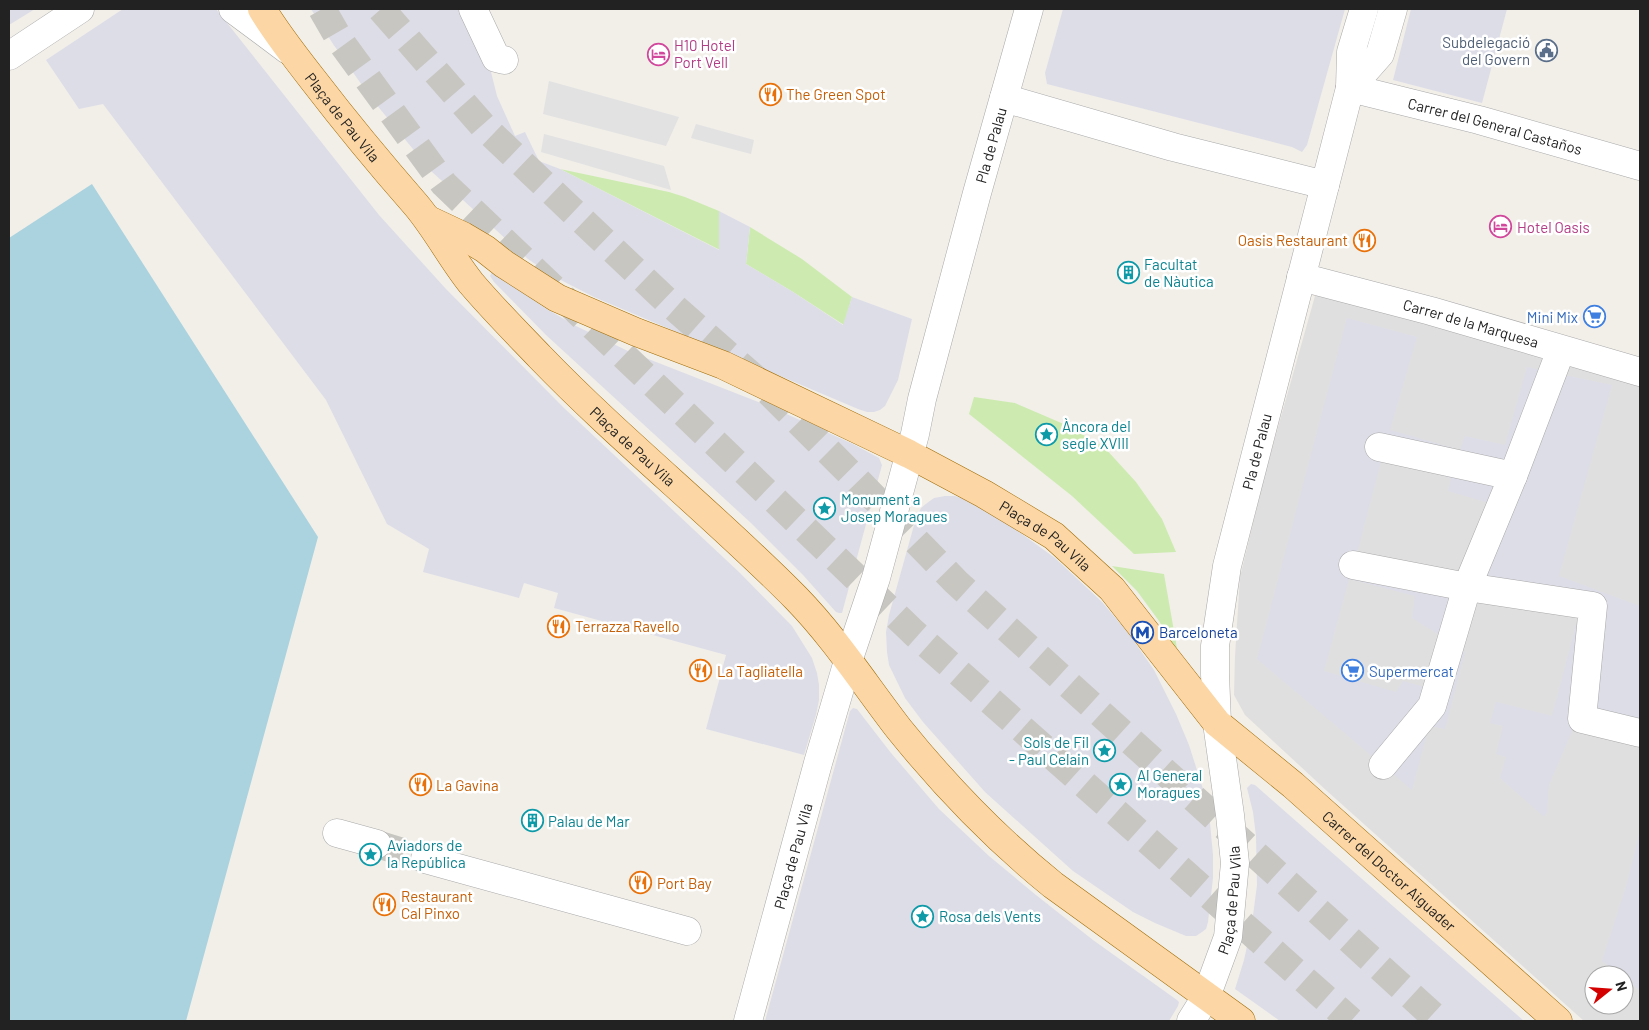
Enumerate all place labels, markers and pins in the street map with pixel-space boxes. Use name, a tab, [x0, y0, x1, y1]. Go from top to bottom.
place label: Subdelegació del Govern	[1442, 33, 1530, 68]
place label: H10 Hotel Port Vell	[674, 36, 735, 71]
public building icon: Subdelegació del Govern	[1534, 39, 1558, 63]
hotel icon: H10 Hotel Port Vell	[646, 42, 670, 66]
restaurant icon: The Green Spot	[758, 82, 782, 106]
place label: The Green Spot	[786, 85, 886, 103]
hotel icon: Hotel Oasis	[1489, 215, 1513, 239]
place label: Hotel Oasis	[1517, 218, 1590, 236]
restaurant icon: Oasis Restaurant	[1352, 228, 1376, 252]
place label: Oasis Restaurant	[1238, 231, 1348, 249]
place label: Facultat de Nàutica	[1144, 255, 1214, 290]
building icon: Facultat de Nàutica	[1116, 261, 1140, 285]
supermarket icon: Mini Mix	[1582, 305, 1606, 329]
place label: Mini Mix	[1527, 308, 1578, 326]
place label: Àncora del segle XVIII	[1062, 417, 1131, 452]
place icon: Àncora del segle XVIII	[1034, 423, 1058, 447]
place label: Monument a Josep Moragues	[841, 490, 947, 525]
place icon: Monument a Josep Moragues	[813, 496, 837, 520]
restaurant icon: Terrazza Ravello	[547, 614, 571, 638]
place label: Terrazza Ravello	[575, 617, 680, 635]
metro station icon: Barceloneta	[1131, 620, 1155, 644]
place label: Barceloneta	[1159, 623, 1238, 641]
restaurant icon: La Tagliatella	[689, 659, 713, 683]
supermarket icon: Supermercat	[1341, 659, 1365, 683]
place label: La Tagliatella	[717, 662, 803, 680]
place label: Supermercat	[1369, 662, 1454, 680]
place label: Sols de Fil - Paul Celain	[1009, 733, 1089, 768]
place icon: Sols de Fil - Paul Celain	[1093, 739, 1117, 763]
place label: Al General Moragues	[1137, 766, 1202, 801]
place icon: Al General Moragues	[1109, 772, 1133, 796]
restaurant icon: La Gavina	[408, 773, 432, 797]
place label: La Gavina	[436, 776, 499, 794]
building icon: Palau de Mar	[520, 809, 544, 833]
place label: Palau de Mar	[548, 812, 630, 830]
place label: Aviadors de la República	[387, 836, 466, 871]
place icon: Aviadors de la República	[359, 842, 383, 866]
restaurant icon: Port Bay	[629, 871, 653, 895]
place label: Port Bay	[657, 874, 712, 892]
place label: Restaurant Cal Pinxo	[401, 887, 473, 922]
restaurant icon: Restaurant Cal Pinxo	[373, 893, 397, 917]
place icon: Rosa dels Vents	[911, 904, 935, 928]
place label: Rosa dels Vents	[939, 907, 1041, 925]

